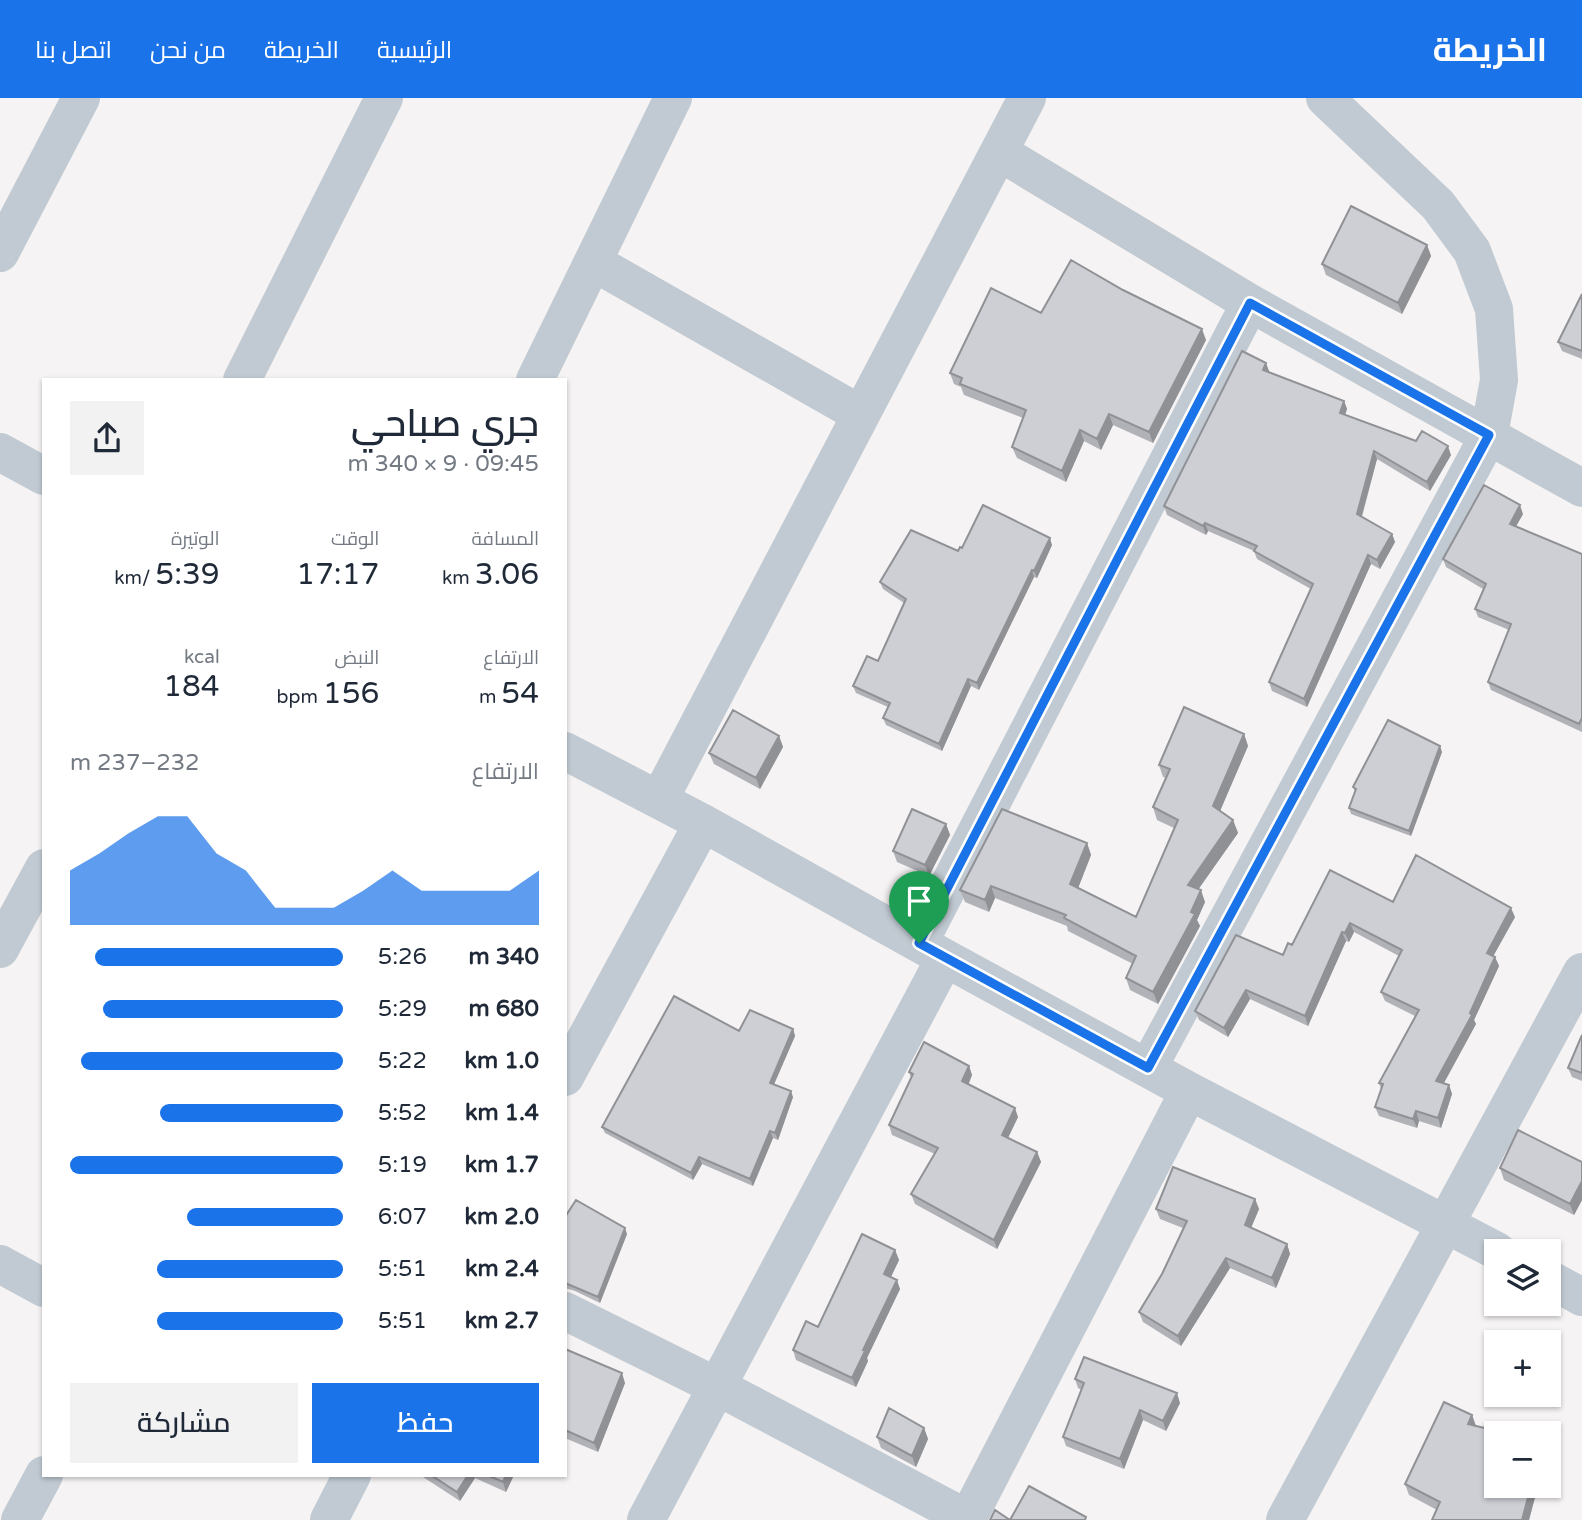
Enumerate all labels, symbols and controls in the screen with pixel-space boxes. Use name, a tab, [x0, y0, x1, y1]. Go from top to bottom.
text: الخريطة	[1433, 31, 1547, 70]
text: اتصل بنا	[35, 36, 112, 65]
text: من نحن	[150, 36, 226, 65]
text: الخريطة	[264, 36, 339, 65]
text: الرئيسية	[377, 36, 452, 65]
button: share	[70, 401, 144, 475]
text: جري صباحي	[351, 401, 539, 447]
text: 09:45 · 9 × 340 m	[347, 450, 539, 478]
text: الوتيرة	[171, 528, 220, 550]
text: الوقت	[331, 528, 379, 550]
text: المسافة	[471, 528, 539, 550]
text: 5:39	[155, 556, 220, 593]
text: 17:17	[296, 556, 379, 593]
text: 3.06	[475, 556, 539, 593]
text: /km	[114, 567, 155, 589]
text: km	[442, 567, 475, 589]
text: kcal	[184, 646, 220, 668]
text: النبض	[335, 647, 379, 669]
text: الارتفاع	[483, 647, 539, 669]
text: 184	[163, 668, 220, 705]
text: 156	[323, 675, 379, 712]
text: 54	[501, 675, 539, 712]
text: bpm	[276, 686, 323, 708]
text: m	[479, 686, 501, 708]
text: 232–237 m	[70, 749, 200, 777]
text: الارتفاع	[472, 758, 539, 786]
pin	[889, 871, 949, 943]
icon: arrive	[900, 882, 938, 920]
text: 5:26	[378, 943, 427, 971]
text: 340 m	[469, 943, 539, 971]
text: 5:29	[378, 995, 427, 1023]
text: 680 m	[469, 995, 539, 1023]
text: 5:22	[378, 1047, 427, 1075]
text: 1.0 km	[464, 1047, 539, 1075]
text: 5:52	[378, 1099, 427, 1127]
text: 1.4 km	[465, 1099, 539, 1127]
text: 5:19	[378, 1151, 427, 1179]
text: 1.7 km	[465, 1151, 539, 1179]
text: 6:07	[378, 1203, 427, 1231]
text: 2.0 km	[464, 1203, 539, 1231]
map controls	[1484, 1239, 1561, 1498]
button: layers	[1484, 1239, 1561, 1316]
text: 5:51	[378, 1255, 427, 1283]
text: 2.4 km	[465, 1255, 539, 1283]
text: 5:51	[378, 1307, 427, 1335]
text: 2.7 km	[465, 1307, 539, 1335]
button: +	[1484, 1330, 1561, 1407]
button: مشاركة	[70, 1383, 298, 1463]
button: حفظ	[312, 1383, 539, 1463]
button: −	[1484, 1421, 1561, 1498]

